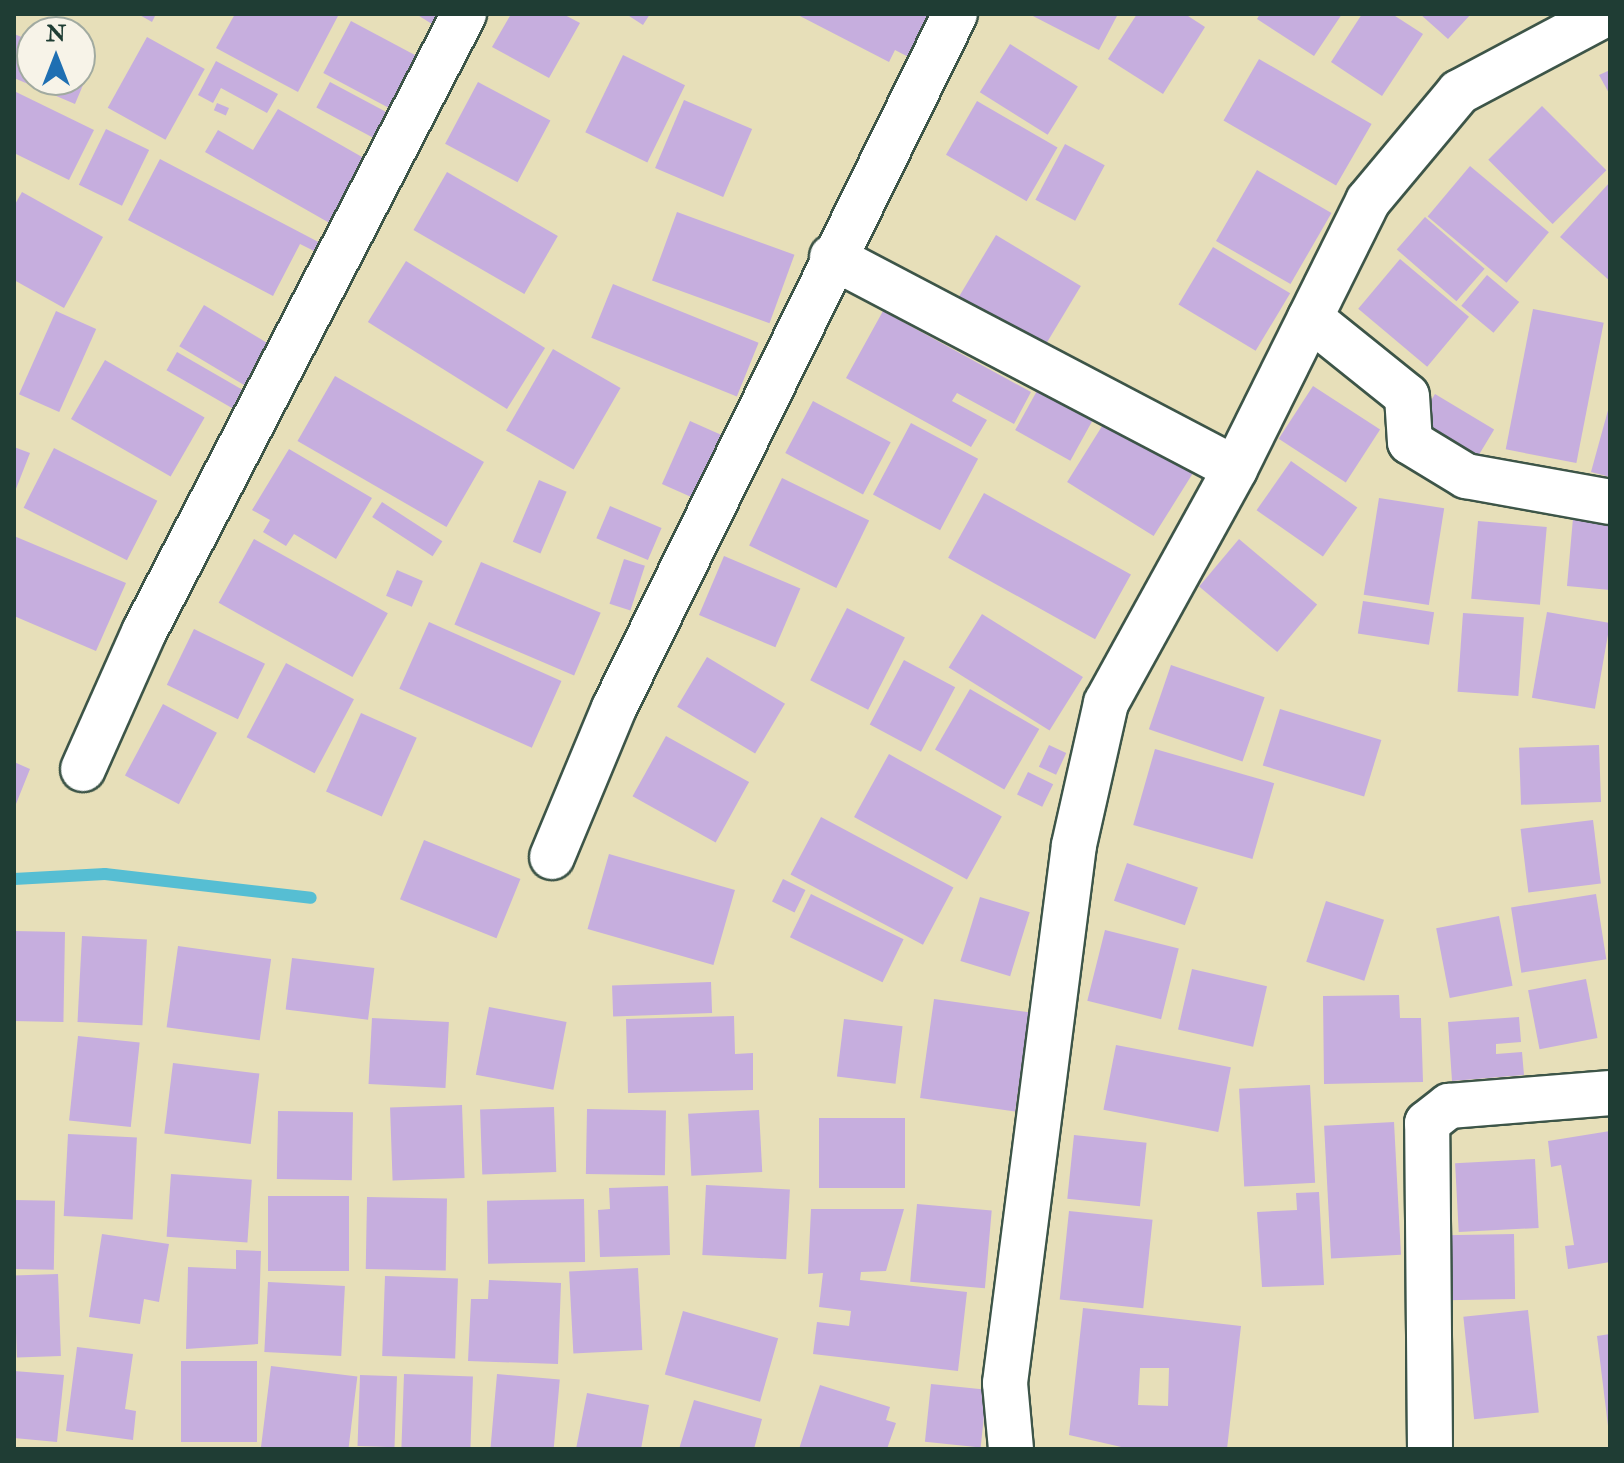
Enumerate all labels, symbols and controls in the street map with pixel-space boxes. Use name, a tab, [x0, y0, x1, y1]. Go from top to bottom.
north arrow	[16, 16, 96, 96]
text: N	[46, 20, 66, 48]

